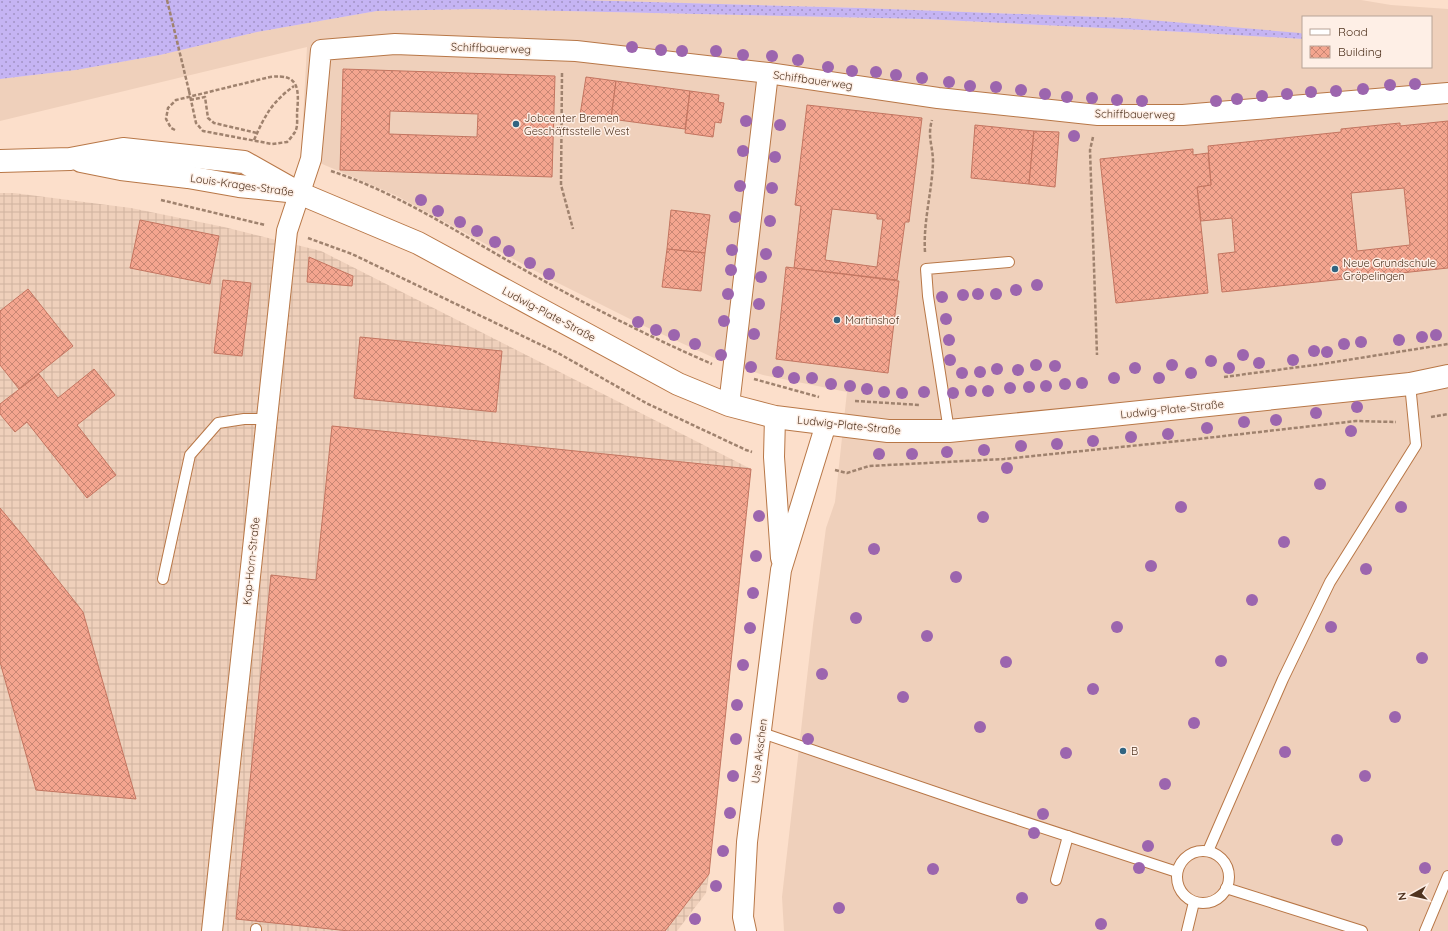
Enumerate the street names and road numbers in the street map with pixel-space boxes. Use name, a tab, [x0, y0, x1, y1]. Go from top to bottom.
street label: Schiffbauerweg	[451, 40, 531, 56]
street label: Schiffbauerweg	[772, 67, 854, 93]
street label: Schiffbauerweg	[1095, 106, 1175, 122]
street label: Louis-Krages-Straße	[189, 171, 295, 199]
street label: Ludwig-Plate-Straße	[500, 283, 598, 345]
street label: Ludwig-Plate-Straße	[1120, 397, 1224, 421]
street label: Ludwig-Plate-Straße	[797, 413, 901, 437]
street label: Kap-Horn-Straße	[239, 516, 263, 606]
street label: Use Akschen	[748, 718, 770, 784]

